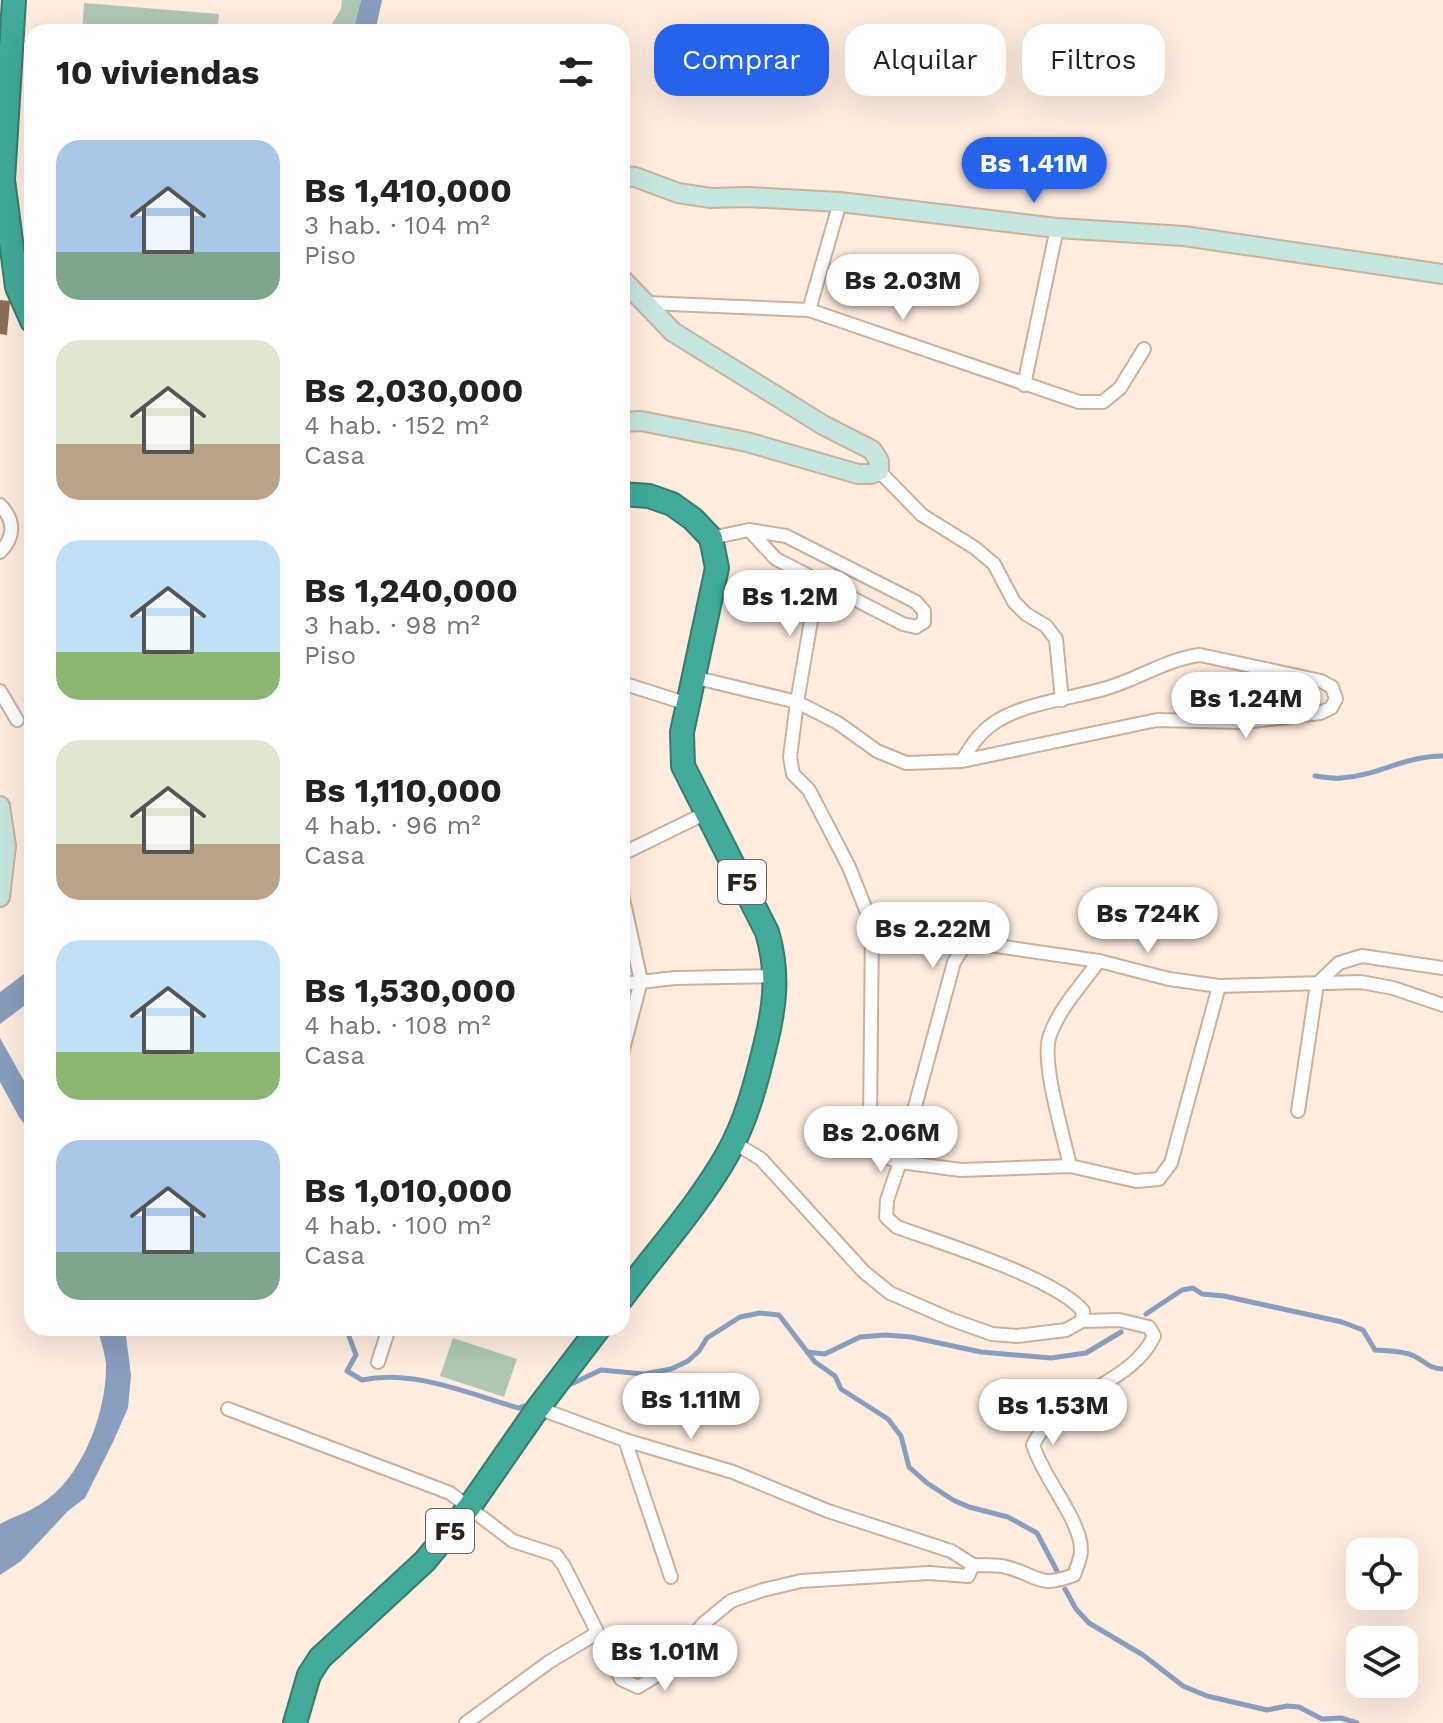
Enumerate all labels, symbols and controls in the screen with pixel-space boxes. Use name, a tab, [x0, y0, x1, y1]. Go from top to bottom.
chip: Comprar	[654, 24, 829, 96]
chip: Alquilar	[845, 24, 1006, 96]
chip: Filtros	[1022, 24, 1165, 96]
icon: filters	[554, 50, 598, 94]
text: 10 viviendas	[56, 52, 259, 92]
pin: Bs 1.41M	[951, 137, 1117, 205]
text: Bs 1.41M	[980, 148, 1088, 178]
text: Bs 1,410,000	[304, 170, 512, 210]
icon: home	[120, 172, 216, 268]
text: 3 hab. · 104 m²	[304, 210, 490, 240]
text: Piso	[304, 240, 356, 270]
pin: Bs 2.03M	[820, 254, 986, 322]
text: Bs 2.03M	[844, 265, 962, 295]
text: Bs 2,030,000	[304, 370, 523, 410]
icon: home	[120, 372, 216, 468]
text: 4 hab. · 152 m²	[304, 410, 489, 440]
text: Casa	[304, 440, 365, 470]
text: Bs 1,240,000	[304, 570, 518, 610]
pin: Bs 1.2M	[716, 570, 864, 638]
icon: home	[120, 572, 216, 668]
text: Bs 1.2M	[742, 581, 838, 611]
text: 3 hab. · 98 m²	[304, 610, 480, 640]
text: Piso	[304, 640, 356, 670]
pin: Bs 1.24M	[1163, 672, 1329, 740]
text: Bs 1.24M	[1189, 683, 1303, 713]
text: Bs 1,110,000	[304, 770, 502, 810]
icon: home	[120, 772, 216, 868]
text: 4 hab. · 96 m²	[304, 810, 481, 840]
text: Casa	[304, 840, 365, 870]
road number: F5	[718, 860, 766, 904]
pin: Bs 724K	[1074, 887, 1222, 955]
text: Bs 724K	[1096, 898, 1200, 928]
pin: Bs 2.22M	[850, 902, 1016, 970]
text: Bs 2.22M	[875, 913, 991, 943]
text: Bs 1,530,000	[304, 970, 516, 1010]
icon: home	[120, 972, 216, 1068]
text: 4 hab. · 108 m²	[304, 1010, 491, 1040]
text: Casa	[304, 1040, 365, 1070]
pin: Bs 2.06M	[798, 1106, 964, 1174]
text: Bs 2.06M	[822, 1117, 940, 1147]
text: Bs 1,010,000	[304, 1170, 512, 1210]
icon: home	[120, 1172, 216, 1268]
text: 4 hab. · 100 m²	[304, 1210, 491, 1240]
text: Casa	[304, 1240, 365, 1270]
pin: Bs 1.11M	[608, 1373, 774, 1441]
pin: Bs 1.53M	[970, 1379, 1136, 1447]
text: Bs 1.11M	[640, 1384, 742, 1414]
text: Bs 1.53M	[997, 1390, 1109, 1420]
road number: F5	[426, 1509, 474, 1553]
map controls	[1346, 1538, 1418, 1698]
button: locate	[1346, 1538, 1418, 1610]
pin: Bs 1.01M	[582, 1625, 748, 1693]
button: layers	[1346, 1626, 1418, 1698]
text: Bs 1.01M	[611, 1636, 719, 1666]

